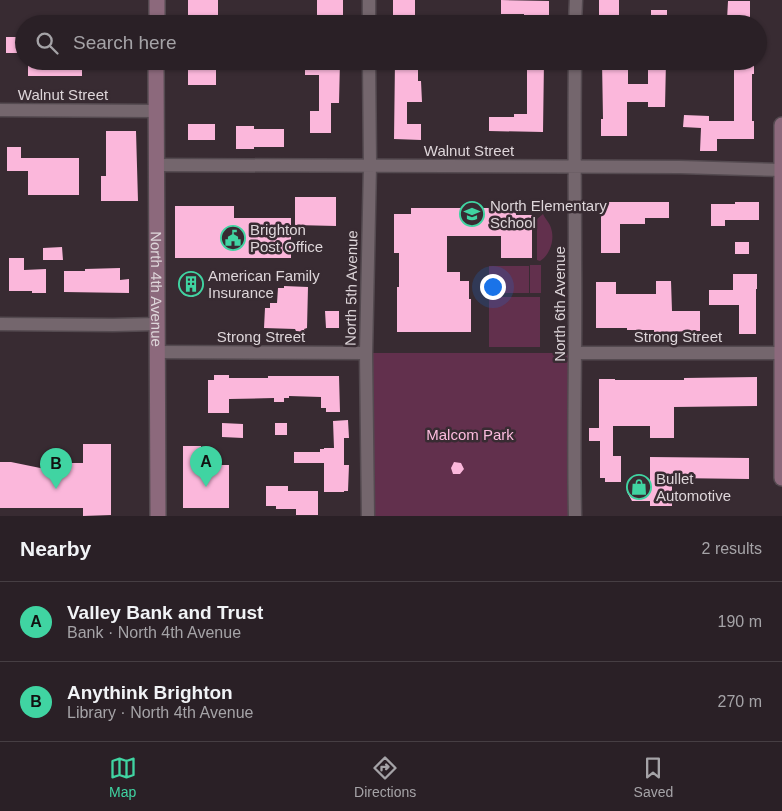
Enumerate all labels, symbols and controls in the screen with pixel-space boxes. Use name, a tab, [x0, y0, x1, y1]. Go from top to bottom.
search box	[15, 15, 767, 70]
icon: search	[33, 29, 61, 57]
text: Search here	[73, 32, 177, 53]
street label: Walnut Street	[18, 86, 109, 103]
street label: Walnut Street	[424, 142, 515, 159]
place label: North Elementary School	[490, 197, 607, 231]
school or university icon: North Elementary School	[459, 201, 485, 227]
place label: Brighton Post Office	[250, 221, 323, 255]
public building icon: Brighton Post Office	[220, 225, 246, 251]
street label: North 5th Avenue	[341, 230, 361, 346]
street label: North 4th Avenue	[148, 231, 166, 347]
street label: North 6th Avenue	[551, 246, 568, 362]
place label: American Family Insurance	[208, 267, 320, 301]
building icon: American Family Insurance	[178, 271, 204, 297]
your location	[480, 274, 506, 300]
street label: Strong Street	[217, 328, 306, 345]
street label: Strong Street	[634, 328, 723, 345]
park label: Malcom Park	[426, 426, 514, 443]
pin: A	[190, 446, 222, 487]
pin: B	[40, 448, 72, 489]
place label: Bullet Automotive	[656, 470, 731, 504]
shop icon: Bullet Automotive	[626, 474, 652, 500]
text: Nearby	[20, 537, 91, 560]
text: 2 results	[702, 540, 762, 557]
text: Valley Bank and Trust	[67, 602, 263, 623]
text: A	[30, 613, 42, 630]
text: 190 m	[718, 613, 762, 630]
text: Bank · North 4th Avenue	[67, 624, 241, 641]
text: Anythink Brighton	[67, 682, 233, 703]
text: B	[30, 693, 42, 710]
text: 270 m	[718, 693, 762, 710]
text: Library · North 4th Avenue	[67, 704, 253, 721]
tab: Map	[109, 754, 137, 800]
tab: Directions	[354, 754, 416, 800]
tab: Saved	[634, 754, 673, 800]

